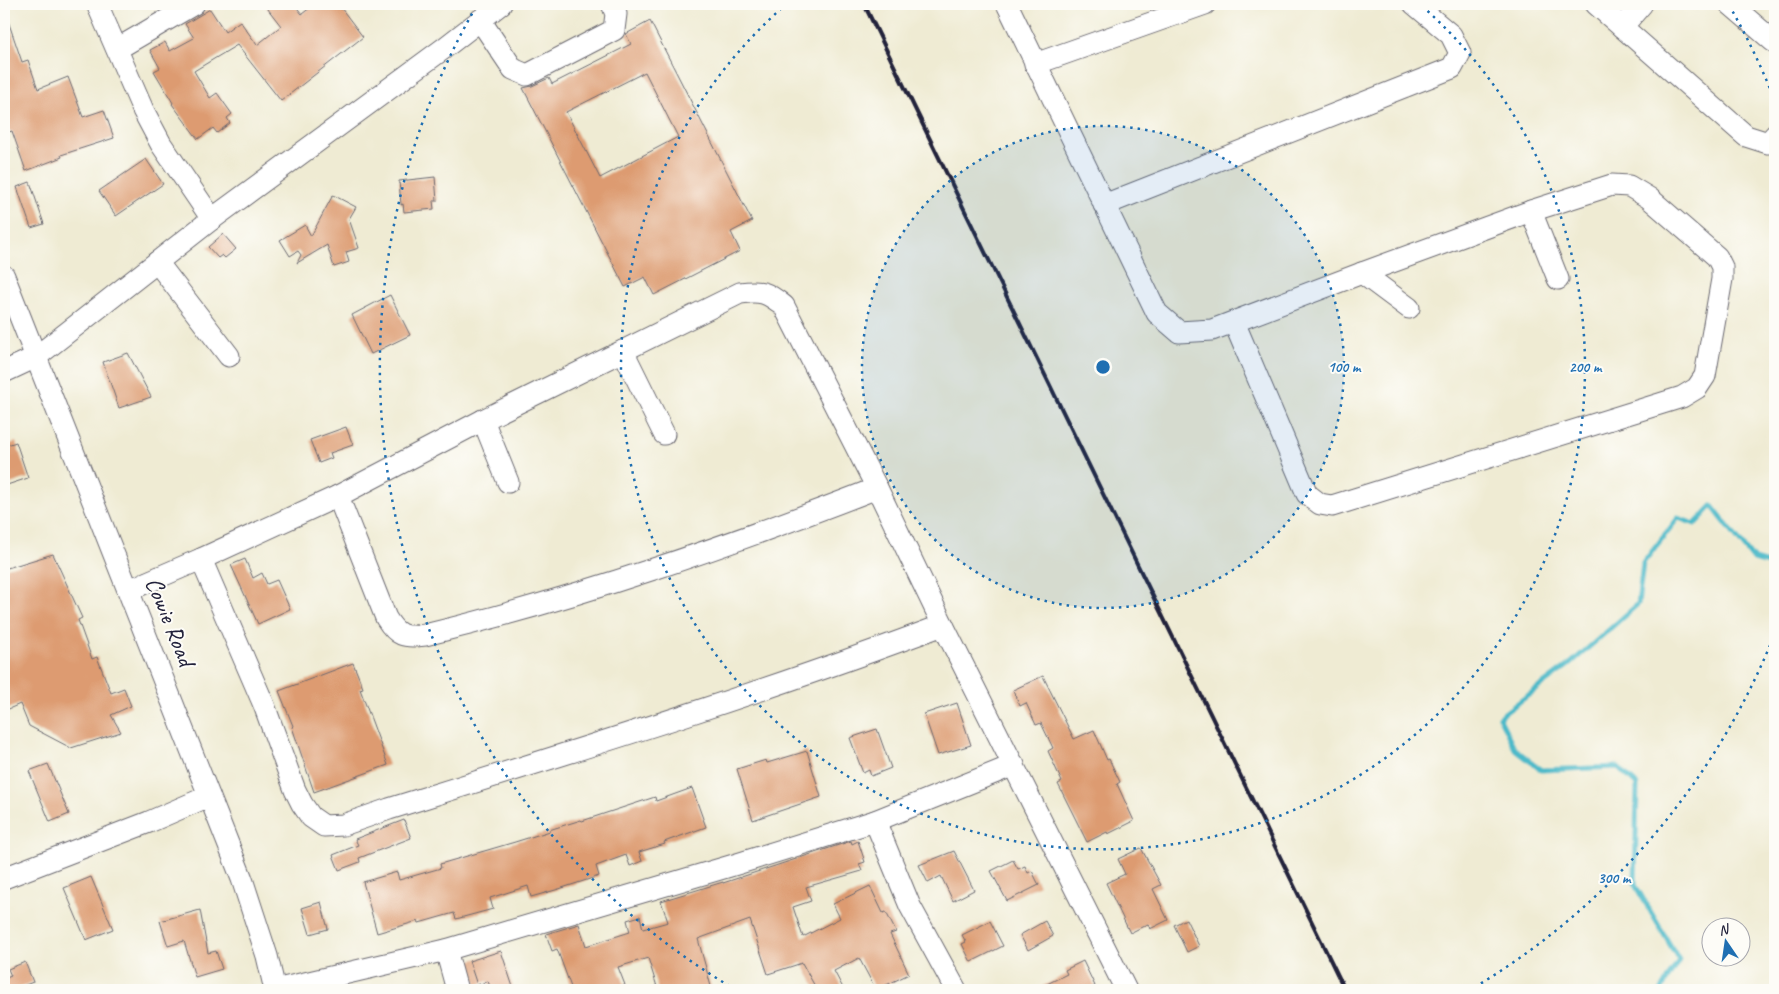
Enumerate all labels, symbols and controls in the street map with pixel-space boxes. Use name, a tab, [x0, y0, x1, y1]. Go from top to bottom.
centre of rings	[1094, 358, 1112, 376]
text: 100 m	[1328, 358, 1362, 377]
text: 200 m	[1569, 358, 1603, 377]
street label: Cowie Road	[138, 572, 204, 674]
text: 300 m	[1598, 869, 1632, 888]
north arrow	[1702, 916, 1752, 966]
text: N	[1717, 920, 1732, 939]

